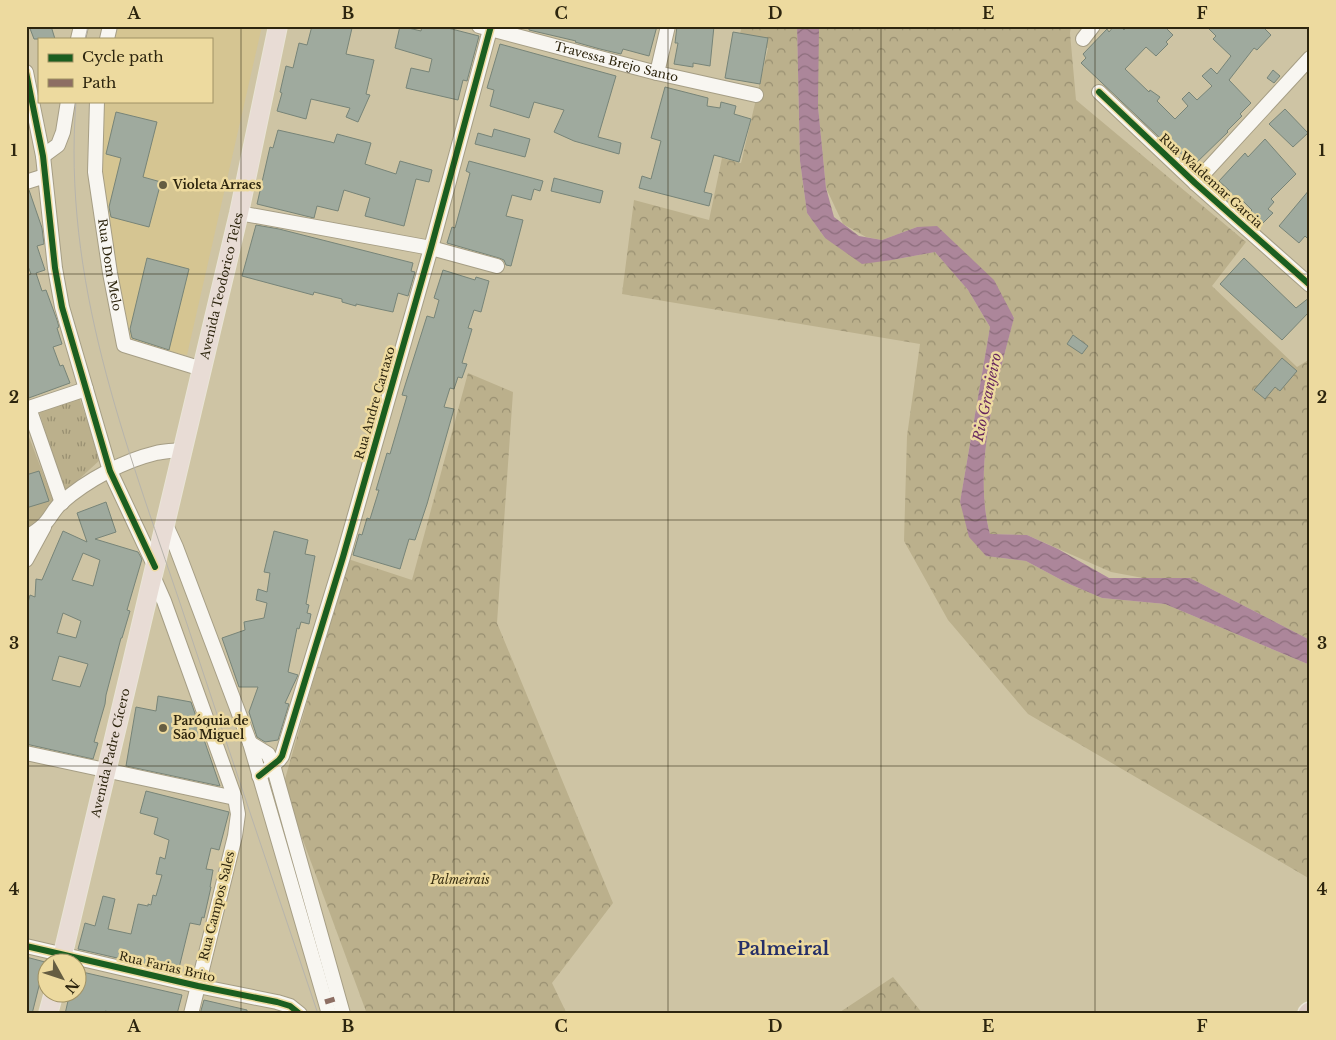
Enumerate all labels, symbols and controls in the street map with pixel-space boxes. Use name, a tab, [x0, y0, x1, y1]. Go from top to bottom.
text: A	[127, 3, 142, 23]
text: B	[342, 3, 355, 23]
text: C	[554, 3, 568, 23]
text: D	[768, 3, 782, 23]
text: E	[982, 3, 994, 23]
text: F	[1196, 3, 1208, 23]
legend	[38, 38, 212, 102]
street label: Travessa Brejo Santo	[553, 38, 680, 85]
text: Cycle path	[82, 47, 164, 66]
text: Path	[82, 73, 116, 92]
street label: Rua Waldemar Garcia	[1157, 130, 1266, 231]
text: 1	[11, 140, 18, 160]
text: 1	[1319, 140, 1326, 160]
place label: Violeta Arraes	[172, 177, 262, 192]
marker: Violeta Arraes	[157, 179, 169, 191]
street label: Avenida Teodorico Teles	[196, 211, 246, 362]
street label: Rua Dom Melo	[95, 217, 125, 313]
street label: Rua Andre Cartaxo	[351, 345, 398, 461]
water label: Rio Granjeiro	[969, 351, 1005, 444]
text: 2	[9, 387, 19, 407]
text: 2	[1317, 387, 1327, 407]
text: 3	[9, 633, 19, 653]
text: 3	[1317, 633, 1327, 653]
street label: Avenida Padre Cícero	[87, 686, 133, 820]
place label: Paróquia de São Miguel	[173, 713, 249, 742]
marker: Paróquia de São Miguel	[157, 722, 169, 734]
street label: Rua Campos Sales	[196, 850, 237, 962]
park label: Palmeirais	[429, 872, 490, 887]
text: 4	[9, 879, 19, 899]
text: 4	[1317, 879, 1327, 899]
district label: Palmeiral	[737, 938, 830, 960]
street label: Rua Farias Brito	[117, 948, 217, 985]
north arrow	[38, 952, 88, 1002]
text: N	[61, 976, 83, 997]
text: A	[127, 1016, 142, 1036]
text: B	[342, 1016, 355, 1036]
text: C	[554, 1016, 568, 1036]
text: D	[768, 1016, 782, 1036]
text: E	[982, 1016, 994, 1036]
text: F	[1196, 1016, 1208, 1036]

